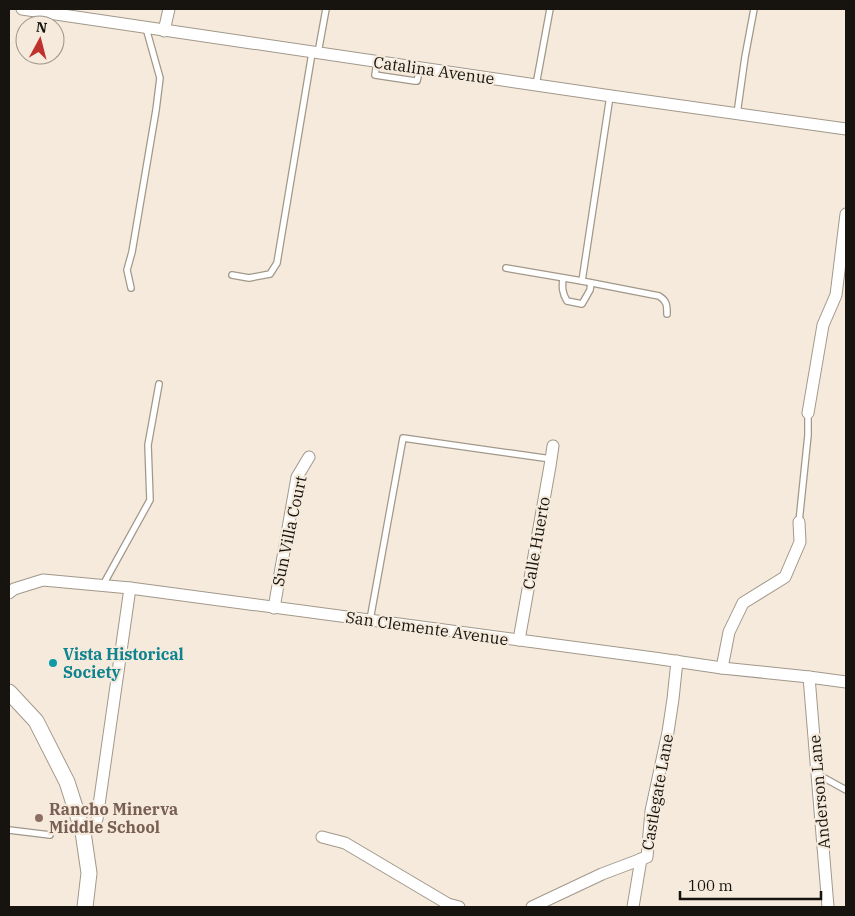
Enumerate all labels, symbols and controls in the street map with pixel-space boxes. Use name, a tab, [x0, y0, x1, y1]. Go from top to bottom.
north arrow	[15, 15, 65, 65]
text: N	[35, 17, 48, 37]
street label: Catalina Avenue	[372, 52, 496, 88]
street label: Sun Villa Court	[268, 473, 311, 588]
street label: Calle Huerto	[518, 495, 554, 591]
street label: San Clemente Avenue	[344, 607, 510, 649]
place label: Vista Historical Society	[63, 644, 184, 682]
marker: Vista Historical Society	[47, 657, 59, 669]
street label: Castlegate Lane	[637, 732, 677, 852]
street label: Anderson Lane	[804, 734, 834, 850]
place label: Rancho Minerva Middle School	[49, 799, 178, 837]
marker: Rancho Minerva Middle School	[33, 812, 45, 824]
scale bar	[680, 868, 821, 900]
text: 100 m	[688, 876, 733, 895]

